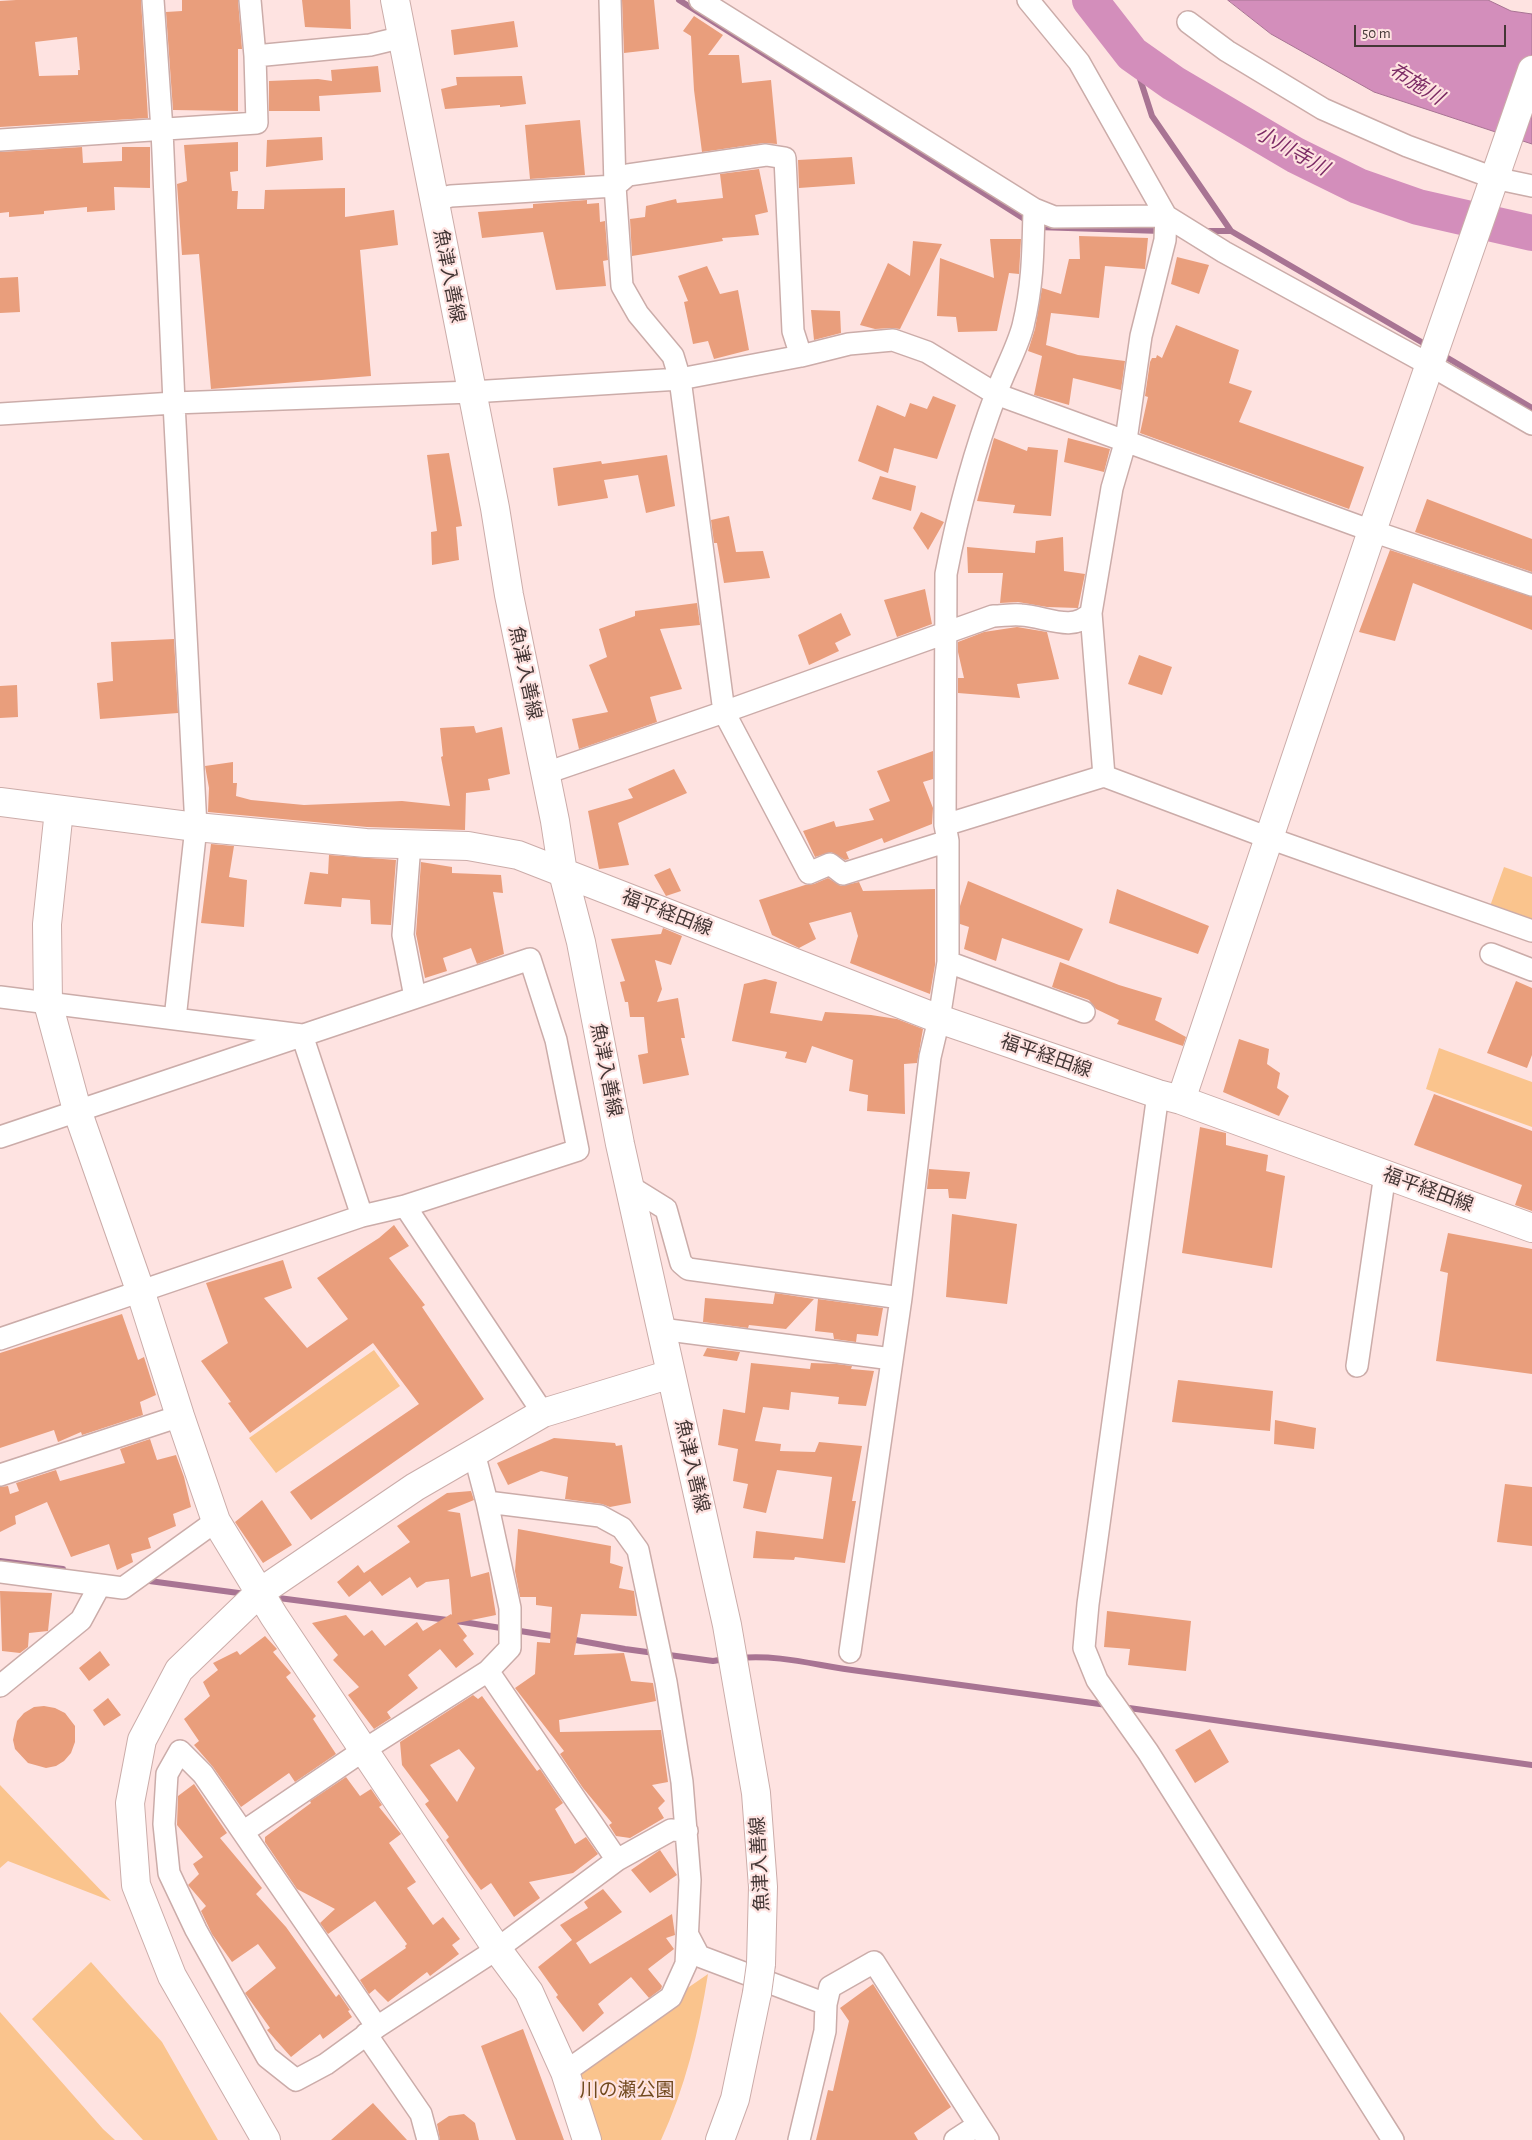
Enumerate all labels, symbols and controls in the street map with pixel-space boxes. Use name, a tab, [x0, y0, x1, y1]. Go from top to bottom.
scale bar	[1357, 15, 1510, 47]
text: 50 m	[1362, 26, 1391, 41]
water label: 布施川	[1384, 58, 1448, 110]
water label: 小川寺川	[1251, 121, 1333, 181]
street label: 魚津入善線	[429, 227, 469, 325]
street label: 魚津入善線	[504, 624, 546, 722]
street label: 福平経田線	[619, 885, 715, 941]
street label: 魚津入善線	[586, 1021, 626, 1119]
street label: 福平経田線	[997, 1030, 1095, 1082]
street label: 福平経田線	[1379, 1163, 1477, 1217]
street label: 魚津入善線	[670, 1417, 714, 1515]
street label: 魚津入善線	[746, 1816, 774, 1912]
park label: 川の瀬公園	[580, 2079, 674, 2101]

